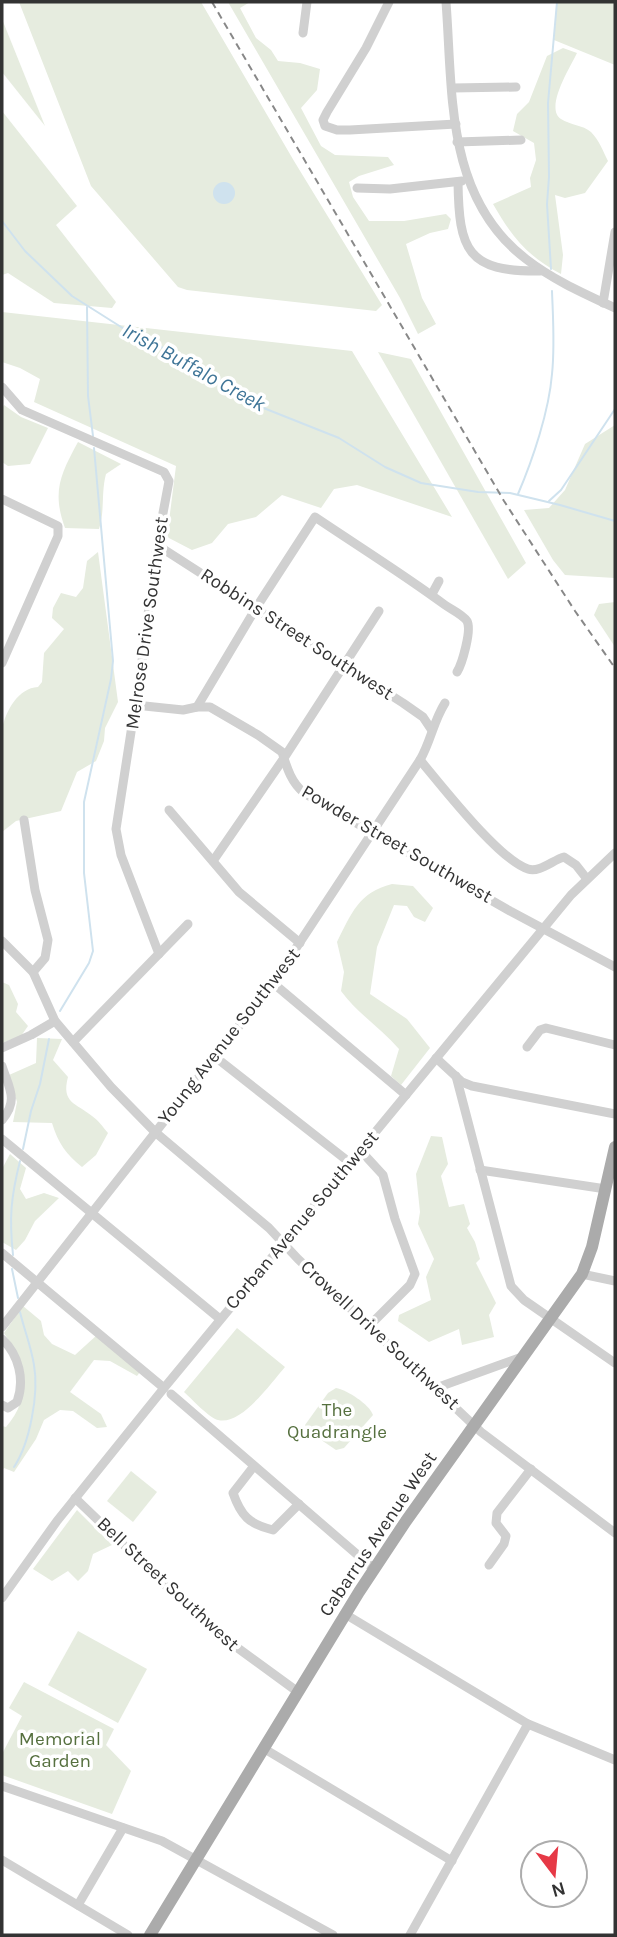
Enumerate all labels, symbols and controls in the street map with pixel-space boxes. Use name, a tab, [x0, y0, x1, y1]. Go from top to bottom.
water label: Irish Buffalo Creek	[118, 318, 270, 416]
street label: Melrose Drive Southwest	[121, 515, 173, 731]
street label: Robbins Street Southwest	[196, 563, 398, 705]
street label: Powder Street Southwest	[298, 780, 496, 908]
street label: Young Avenue Southwest	[153, 944, 305, 1128]
street label: Corban Avenue Southwest	[221, 1126, 383, 1314]
street label: Crowell Drive Southwest	[296, 1256, 464, 1414]
park label: The Quadrangle	[287, 1399, 387, 1443]
street label: Cabarrus Avenue West	[315, 1447, 441, 1621]
street label: Bell Street Southwest	[92, 1513, 244, 1655]
park label: Memorial Garden	[19, 1728, 101, 1772]
north arrow	[519, 1839, 589, 1909]
text: N	[549, 1877, 568, 1902]

